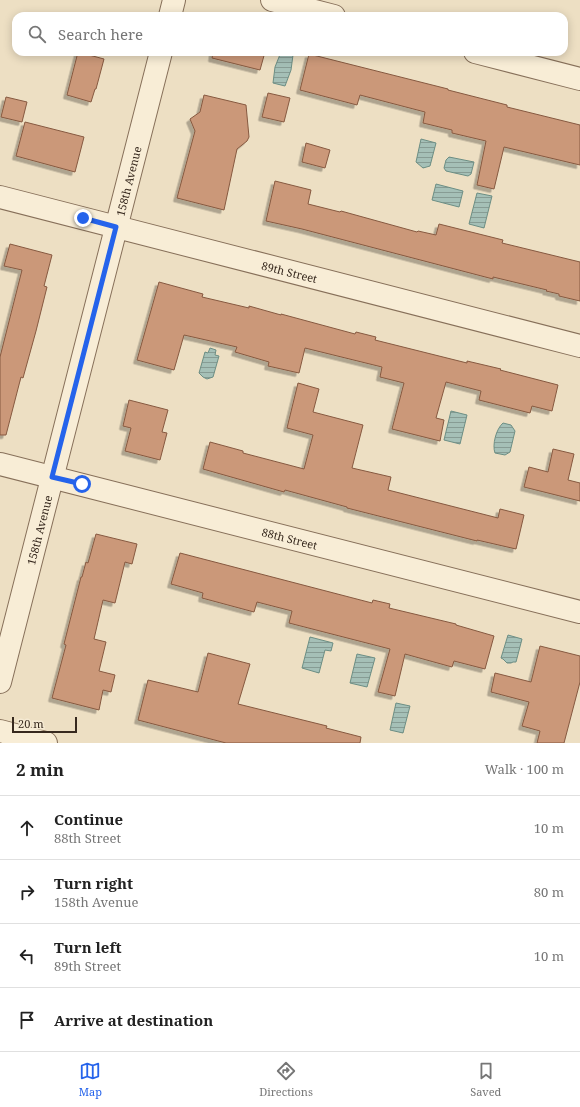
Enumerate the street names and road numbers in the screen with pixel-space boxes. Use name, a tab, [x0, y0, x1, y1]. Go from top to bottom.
street label: 158th Avenue	[112, 144, 144, 218]
street label: 89th Street	[260, 257, 319, 286]
street label: 158th Avenue	[23, 493, 55, 566]
street label: 88th Street	[260, 524, 319, 552]

